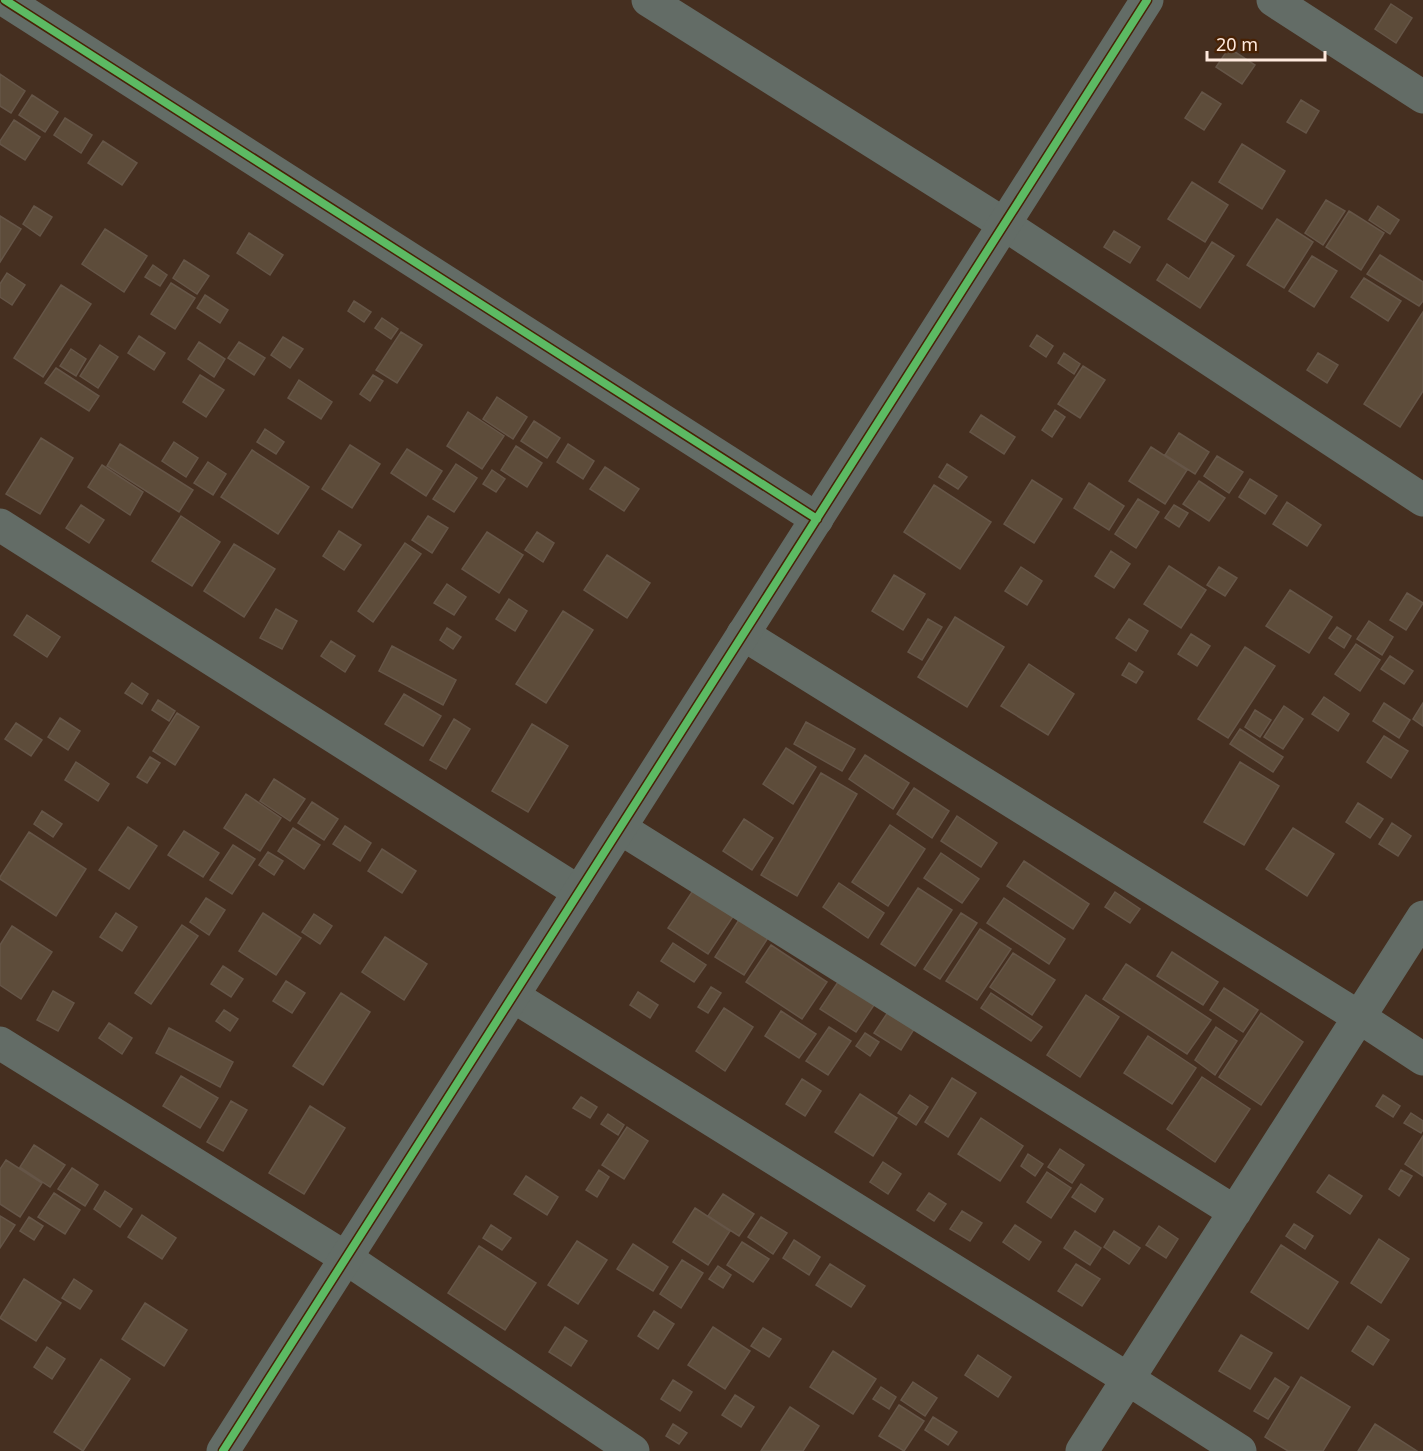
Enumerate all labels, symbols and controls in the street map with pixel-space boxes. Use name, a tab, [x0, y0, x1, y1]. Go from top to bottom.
scale bar	[1207, 24, 1326, 62]
text: 20 m	[1216, 32, 1258, 56]

